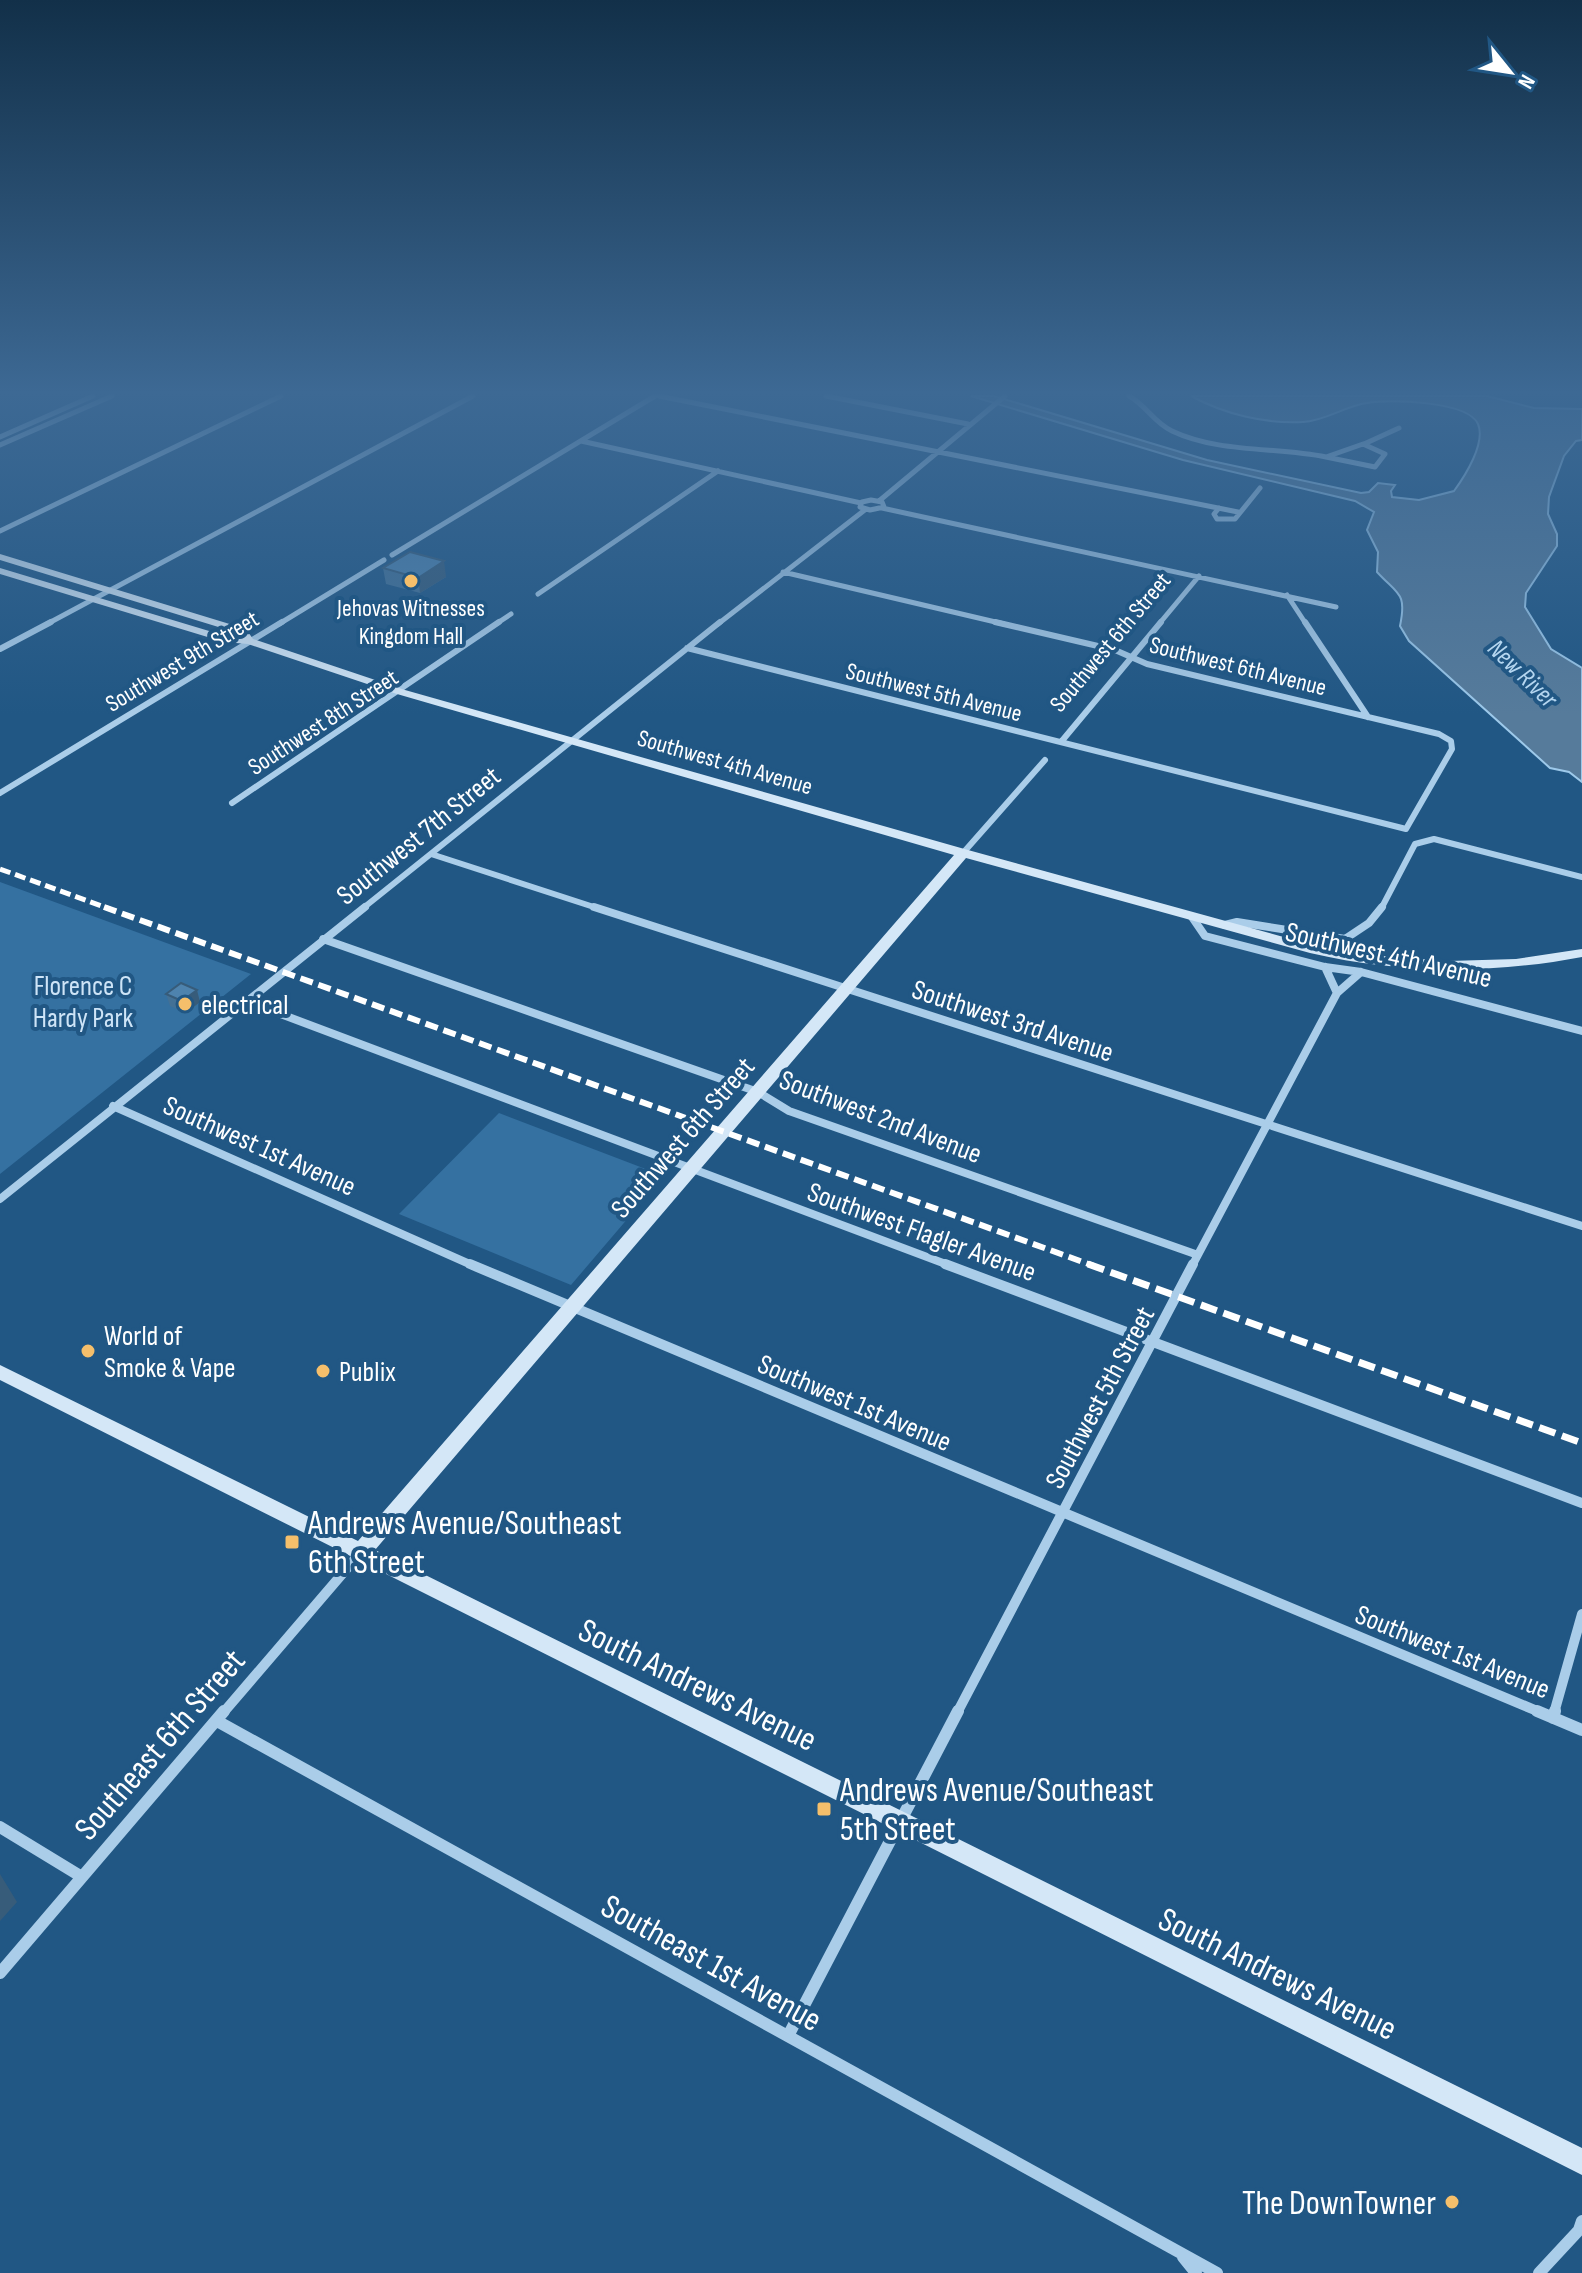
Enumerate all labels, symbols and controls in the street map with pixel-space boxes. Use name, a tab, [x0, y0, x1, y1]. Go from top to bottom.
north arrow	[1470, 32, 1550, 112]
text: N	[1511, 69, 1541, 93]
street label: Southwest 6th Street	[1044, 567, 1177, 718]
marker: Jehovas Witnesses Kingdom Hall	[402, 572, 420, 590]
place label: Jehovas Witnesses Kingdom Hall	[336, 594, 485, 651]
street label: Southwest 9th Street	[100, 604, 264, 719]
street label: Southwest 6th Avenue	[1146, 630, 1329, 702]
water label: New River	[1481, 633, 1564, 716]
street label: Southwest 5th Avenue	[843, 657, 1025, 728]
street label: Southwest 8th Street	[243, 663, 404, 782]
street label: Southwest 4th Avenue	[634, 724, 816, 801]
street label: Southwest 7th Street	[330, 760, 508, 912]
street label: Southwest 4th Avenue	[1282, 916, 1495, 995]
park label: Florence C Hardy Park	[33, 970, 134, 1035]
street label: Southwest 3rd Avenue	[908, 973, 1117, 1070]
place label: electrical	[201, 989, 288, 1022]
marker: electrical	[176, 995, 194, 1013]
street label: Southwest 6th Street	[604, 1051, 762, 1225]
street label: Southwest 2nd Avenue	[775, 1064, 986, 1171]
street label: Southwest 1st Avenue	[158, 1089, 361, 1204]
street label: Southwest Flagler Avenue	[803, 1176, 1040, 1289]
street label: Southwest 5th Street	[1039, 1301, 1162, 1494]
place label: World of Smoke & Vape	[104, 1320, 236, 1385]
marker: World of Smoke & Vape	[79, 1342, 97, 1360]
street label: Southwest 1st Avenue	[753, 1348, 956, 1459]
place label: Publix	[339, 1356, 396, 1389]
marker: Publix	[314, 1362, 332, 1380]
place label: Andrews Avenue/Southeast 6th Street	[307, 1503, 622, 1583]
marker: Andrews Avenue/Southeast 6th Street	[283, 1533, 301, 1551]
street label: Southwest 1st Avenue	[1350, 1598, 1555, 1706]
street label: South Andrews Avenue	[572, 1610, 823, 1761]
street label: Southeast 6th Street	[66, 1641, 254, 1849]
place label: Andrews Avenue/Southeast 5th Street	[839, 1770, 1154, 1850]
marker: Andrews Avenue/Southeast 5th Street	[815, 1800, 833, 1818]
street label: Southeast 1st Avenue	[594, 1886, 829, 2041]
street label: South Andrews Avenue	[1152, 1899, 1403, 2050]
place label: The DownTowner	[1242, 2183, 1436, 2224]
marker: The DownTowner	[1443, 2193, 1461, 2211]

